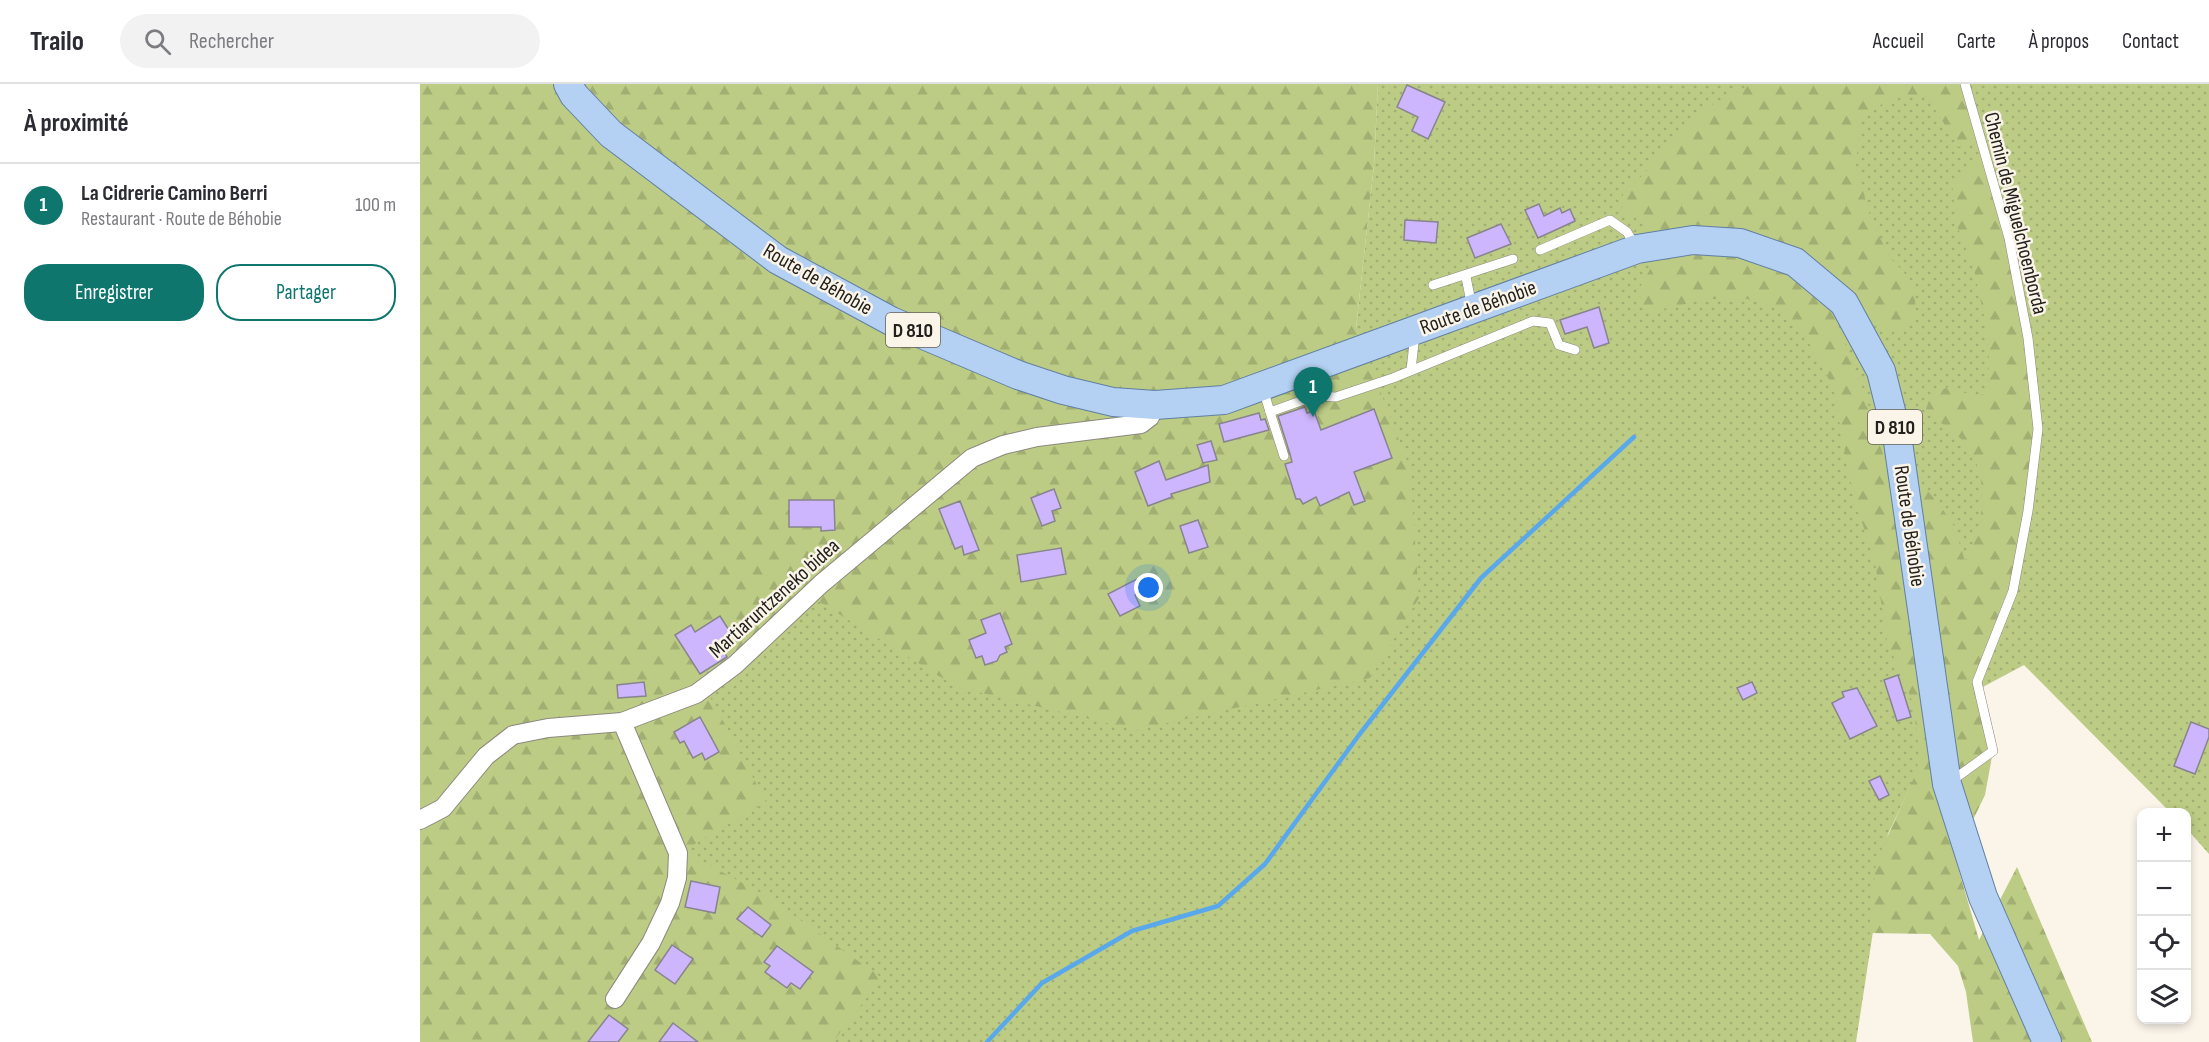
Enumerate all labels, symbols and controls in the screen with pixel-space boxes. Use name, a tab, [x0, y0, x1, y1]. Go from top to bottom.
search box	[120, 14, 540, 68]
text: Trailo	[30, 25, 84, 58]
icon: search	[141, 25, 174, 58]
text: Rechercher	[189, 28, 274, 55]
text: Accueil	[1873, 29, 1924, 54]
text: Carte	[1957, 29, 1996, 54]
text: À propos	[2029, 29, 2089, 54]
text: Contact	[2122, 29, 2179, 54]
text: À proximité	[24, 108, 129, 139]
street label: Chemin de Miguelchoenborda	[1978, 110, 2053, 317]
text: La Cidrerie Camino Berri	[81, 180, 267, 207]
text: 1	[40, 193, 47, 217]
text: 100 m	[355, 193, 396, 217]
text: Restaurant · Route de Béhobie	[81, 207, 282, 231]
street label: Route de Béhobie	[759, 238, 877, 321]
button: Enregistrer	[24, 264, 204, 321]
button: Partager	[216, 264, 396, 321]
street label: Route de Béhobie	[1417, 275, 1540, 340]
road number: D 810	[886, 313, 940, 347]
pin: 1	[1294, 368, 1332, 417]
road number: D 810	[1868, 410, 1922, 444]
street label: Route de Béhobie	[1889, 464, 1930, 588]
street label: Martiaruntzeneko bidea	[704, 533, 845, 663]
your location	[1134, 573, 1163, 602]
map controls	[2137, 808, 2191, 1024]
button: +	[2137, 808, 2191, 862]
button: −	[2137, 862, 2191, 916]
button: locate	[2137, 916, 2191, 970]
button: layers	[2137, 970, 2191, 1024]

